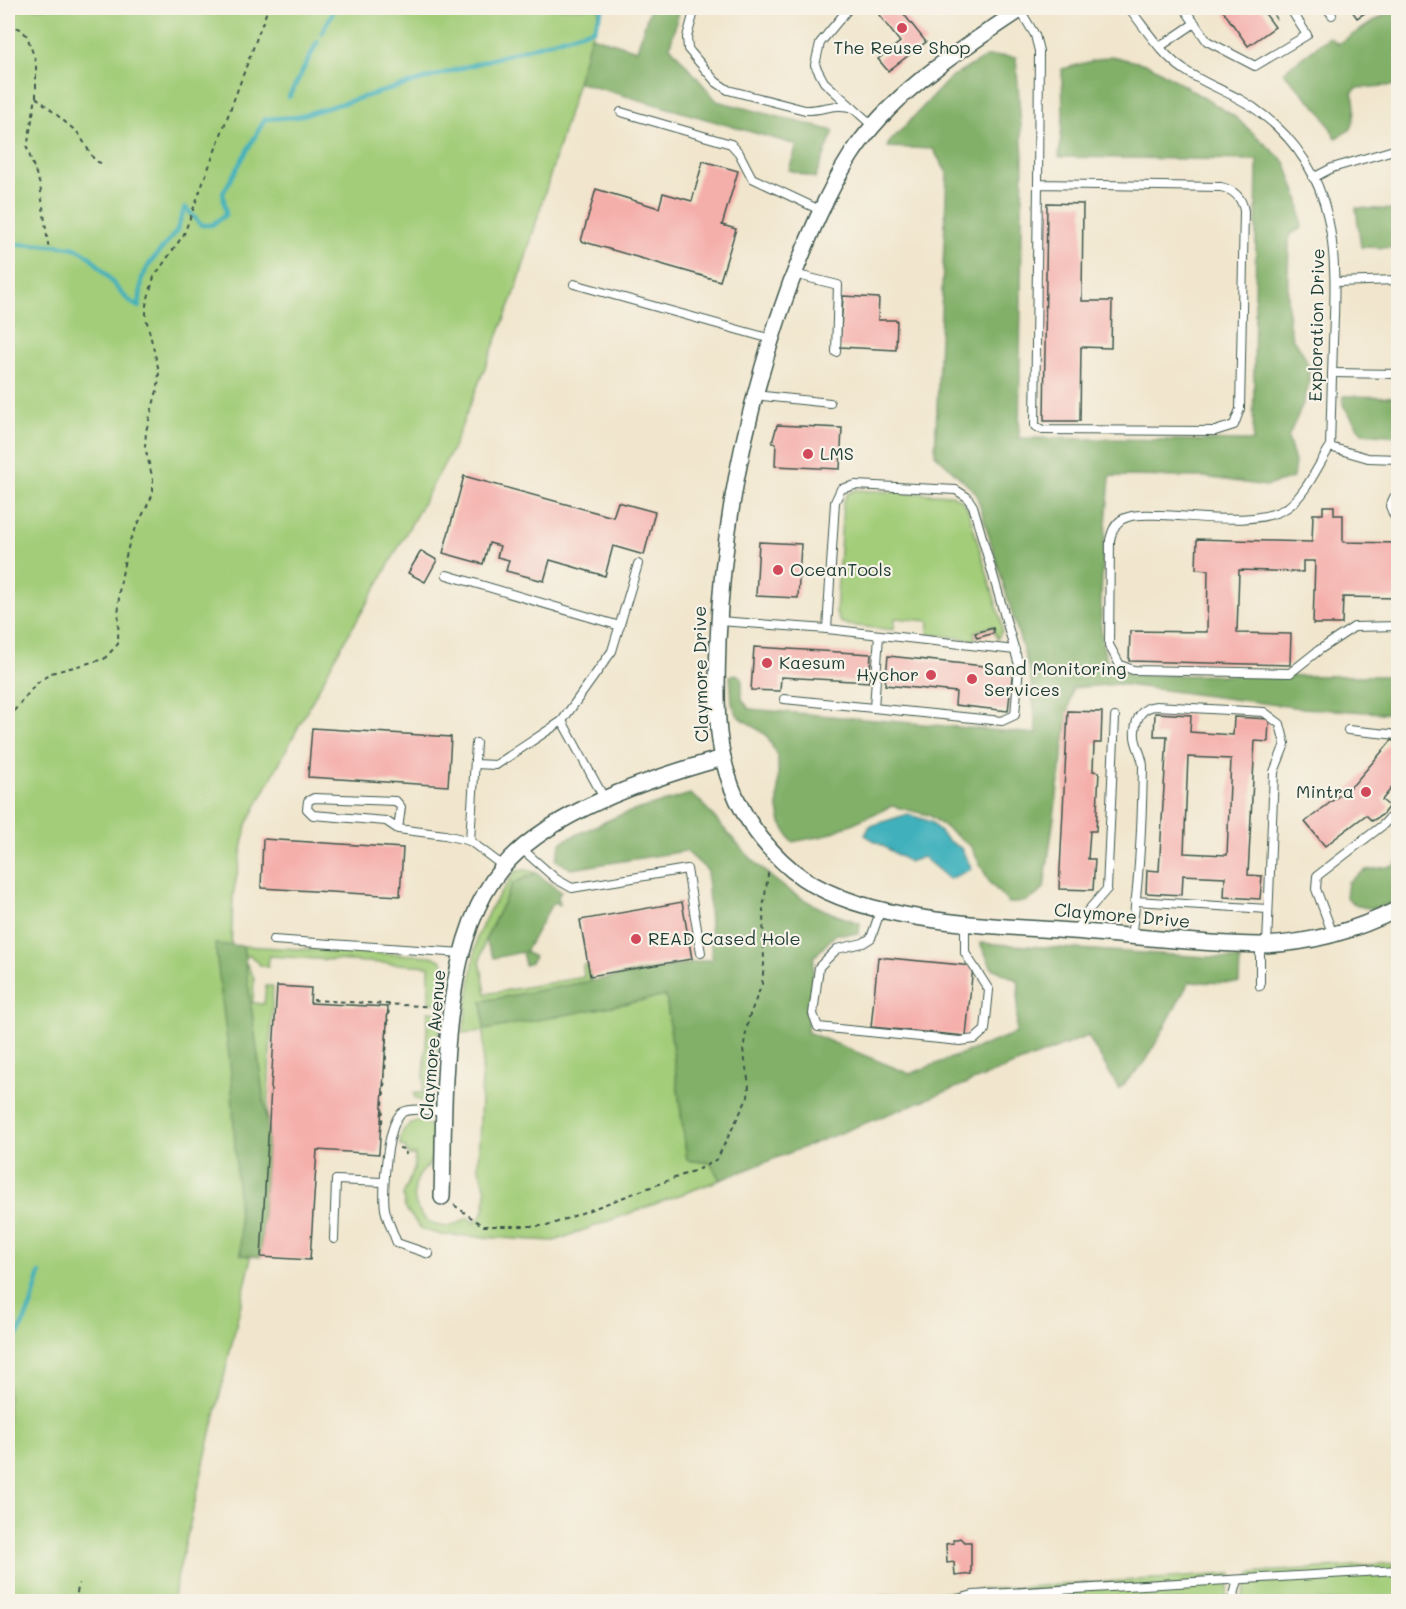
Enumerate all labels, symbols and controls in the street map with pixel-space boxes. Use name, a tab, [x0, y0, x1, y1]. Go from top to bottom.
marker: The Reuse Shop	[895, 21, 909, 35]
place label: The Reuse Shop	[833, 35, 971, 59]
street label: Exploration Drive	[1303, 248, 1329, 402]
place label: LMS	[820, 441, 854, 465]
marker: LMS	[801, 447, 815, 461]
place label: OceanTools	[790, 557, 892, 581]
marker: OceanTools	[771, 563, 785, 577]
street label: Claymore Drive	[687, 606, 713, 742]
place label: Kaesum	[779, 650, 845, 674]
marker: Kaesum	[760, 656, 774, 670]
place label: Sand Monitoring Services	[984, 656, 1127, 701]
place label: Hychor	[856, 662, 919, 686]
marker: Hychor	[924, 668, 938, 682]
marker: Sand Monitoring Services	[965, 672, 979, 686]
place label: Mintra	[1296, 779, 1354, 803]
marker: Mintra	[1359, 785, 1373, 799]
street label: Claymore Drive	[1053, 897, 1191, 933]
place label: READ Cased Hole	[648, 926, 801, 950]
marker: READ Cased Hole	[629, 932, 643, 946]
street label: Claymore Avenue	[413, 969, 451, 1121]

